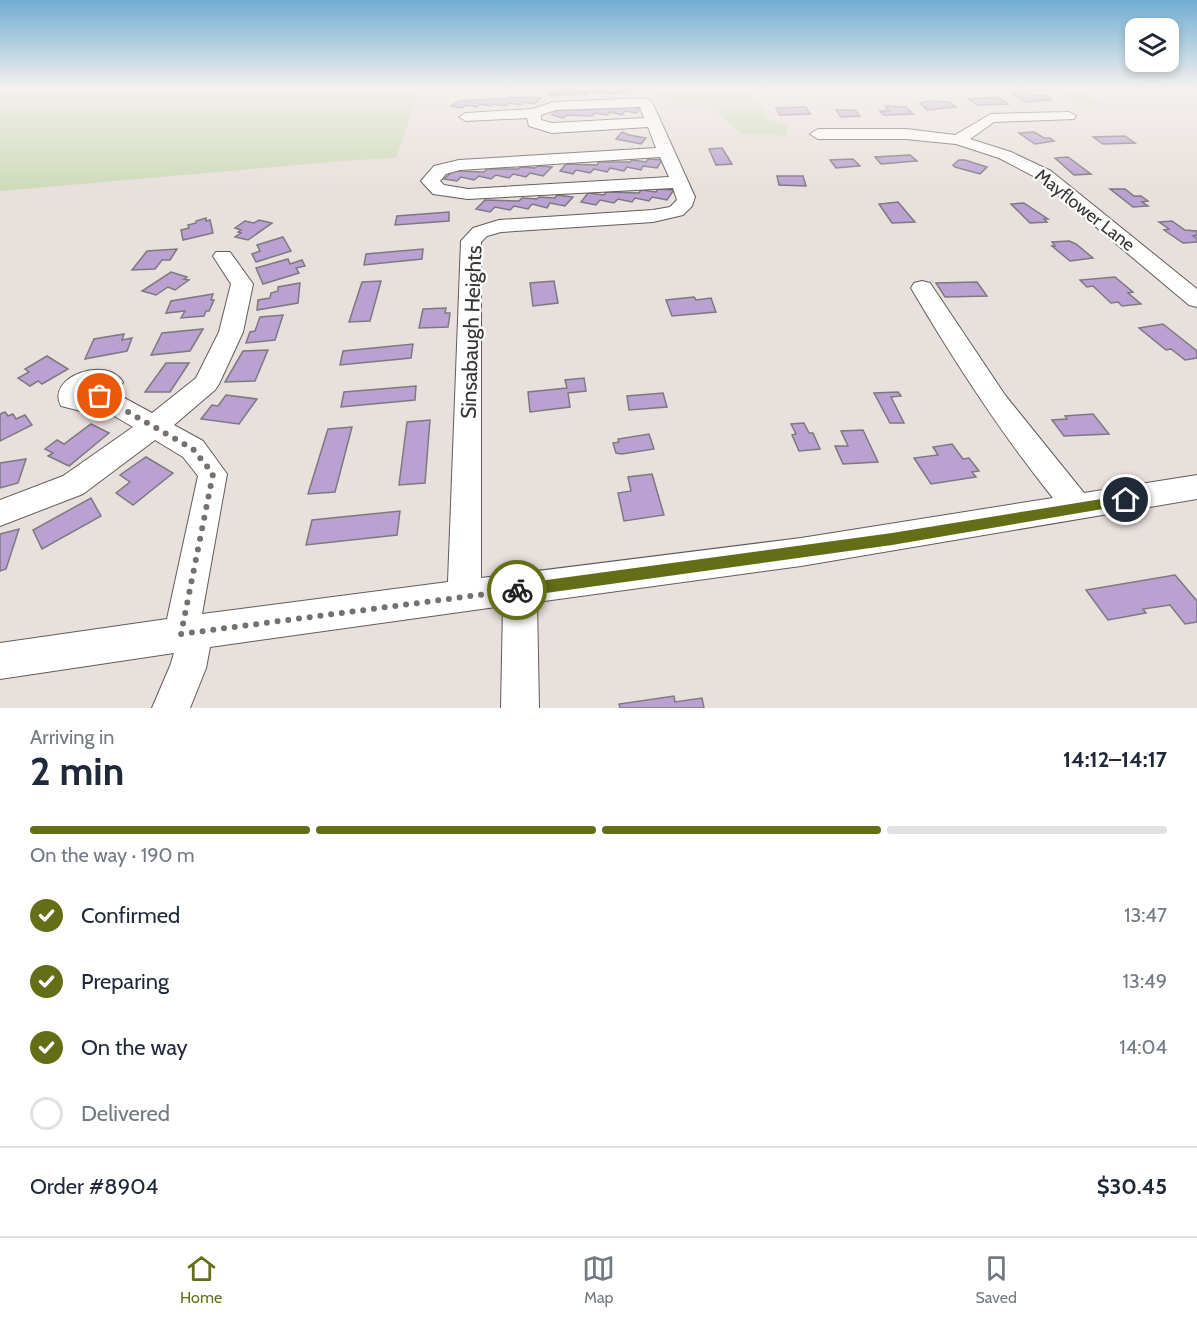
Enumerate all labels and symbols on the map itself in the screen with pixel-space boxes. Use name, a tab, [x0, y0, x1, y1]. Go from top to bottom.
street label: Mayflower Lane	[1031, 164, 1139, 256]
street label: Sinsabaugh Heights	[455, 245, 487, 419]
pin	[74, 370, 125, 421]
pin	[1100, 474, 1151, 525]
courier	[487, 560, 547, 620]

